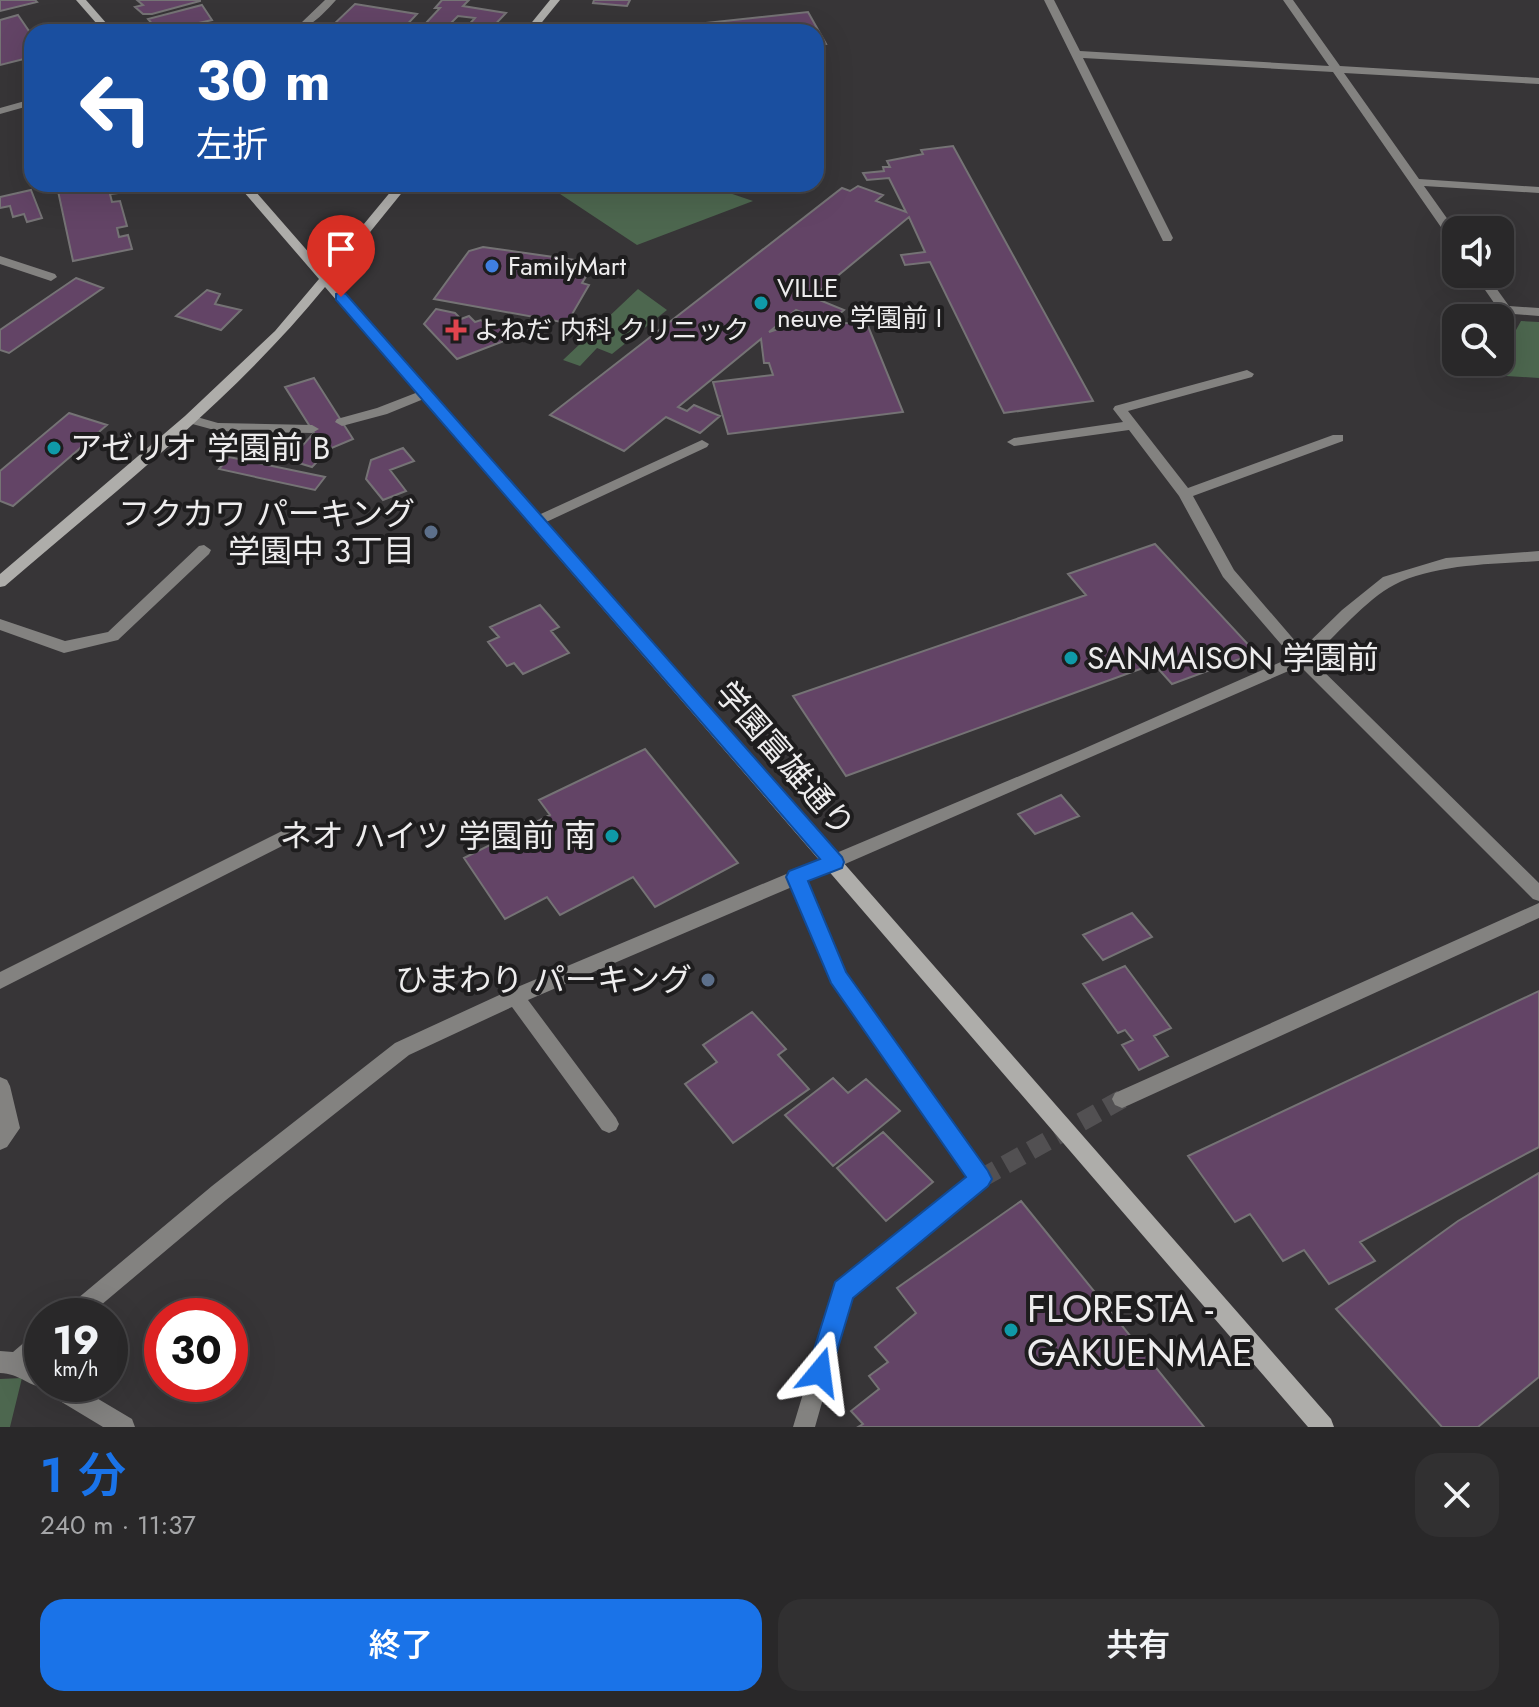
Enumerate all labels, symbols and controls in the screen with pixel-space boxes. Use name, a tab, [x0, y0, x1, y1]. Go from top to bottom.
text: 30 m	[196, 40, 331, 121]
icon: left	[64, 56, 168, 160]
text: 左折	[196, 118, 268, 170]
pin	[307, 215, 375, 297]
map controls	[1442, 216, 1514, 376]
button: sound	[1442, 216, 1514, 288]
icon: arrive	[319, 227, 363, 271]
place label: FamilyMart	[508, 247, 627, 285]
marker: FamilyMart	[483, 257, 501, 275]
place label: VILLE neuve 学園前 I	[777, 269, 942, 337]
marker: VILLE neuve 学園前 I	[752, 294, 770, 312]
button: search	[1442, 304, 1514, 376]
place label: よねだ 内科 クリニック	[474, 311, 750, 349]
marker: よねだ 内科 クリニック	[445, 319, 467, 341]
place label: アゼリオ 学園前 B	[70, 425, 330, 471]
marker: アゼリオ 学園前 B	[45, 439, 63, 457]
place label: フクカワ パーキング 学園中 3丁目	[118, 491, 415, 574]
marker: フクカワ パーキング 学園中 3丁目	[422, 523, 440, 541]
place label: SANMAISON 学園前	[1087, 635, 1379, 681]
marker: SANMAISON 学園前	[1062, 649, 1080, 667]
street label: 学園富雄通り	[705, 671, 865, 847]
place label: ネオ ハイツ 学園前 南	[280, 813, 596, 859]
marker: ネオ ハイツ 学園前 南	[603, 827, 621, 845]
place label: ひまわり パーキング	[395, 957, 692, 1003]
marker: ひまわり パーキング	[699, 971, 717, 989]
place label: FLORESTA - GAKUENMAE	[1027, 1281, 1253, 1380]
speed limit sign: 30	[144, 1298, 248, 1402]
text: 19	[52, 1311, 100, 1369]
marker: FLORESTA - GAKUENMAE	[1002, 1321, 1020, 1339]
position arrow	[778, 1330, 862, 1414]
text: km/h	[53, 1355, 99, 1384]
text: 1 分	[40, 1441, 126, 1510]
button: close	[1415, 1453, 1499, 1537]
text: 240 m · 11:37	[40, 1506, 196, 1544]
button: 終了	[40, 1599, 762, 1691]
button: 共有	[778, 1599, 1499, 1691]

